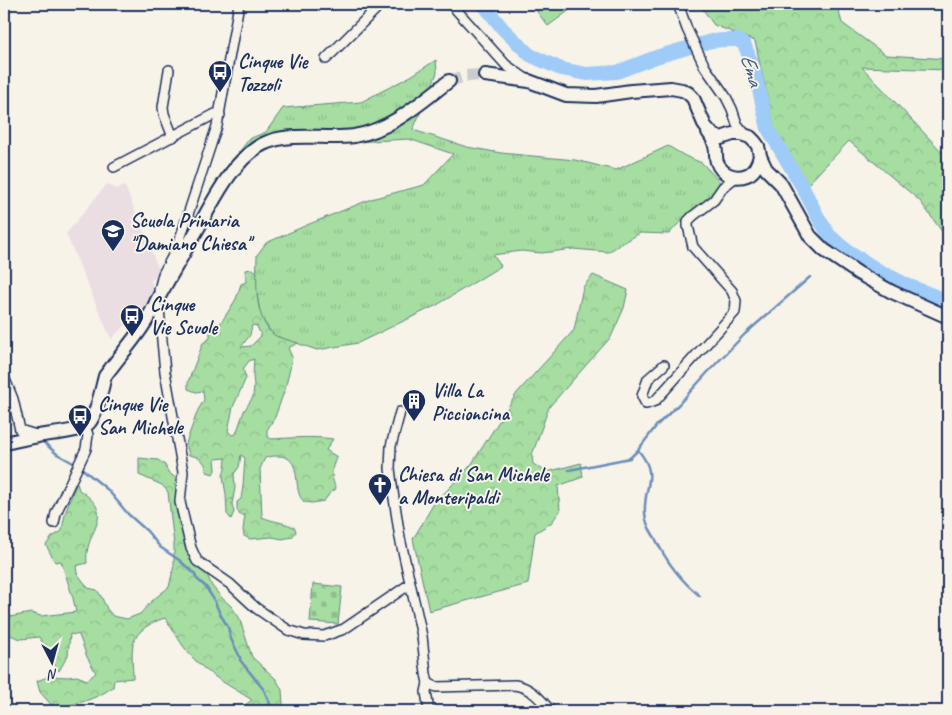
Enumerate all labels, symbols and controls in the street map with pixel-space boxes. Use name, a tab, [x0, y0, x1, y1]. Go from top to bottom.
place label: Cinque Vie Tozzoli	[238, 49, 309, 97]
water label: Ema	[735, 51, 770, 91]
bus stop icon: Cinque Vie Tozzoli	[207, 59, 233, 93]
place label: Scuola Primaria "Damiano Chiesa"	[130, 208, 255, 256]
school or university icon: Scuola Primaria "Damiano Chiesa"	[100, 218, 126, 252]
place label: Cinque Vie Scuole	[150, 292, 219, 340]
bus stop icon: Cinque Vie Scuole	[119, 303, 145, 337]
place label: Villa La Piccioncina	[432, 378, 511, 426]
building icon: Villa La Piccioncina	[401, 388, 427, 422]
place label: Cinque Vie San Michele	[98, 392, 185, 440]
bus stop icon: Cinque Vie San Michele	[67, 403, 93, 437]
place label: Chiesa di San Michele a Monteripaldi	[398, 462, 550, 510]
church icon: Chiesa di San Michele a Monteripaldi	[367, 472, 393, 506]
north arrow	[28, 638, 78, 688]
text: N	[46, 666, 59, 684]

